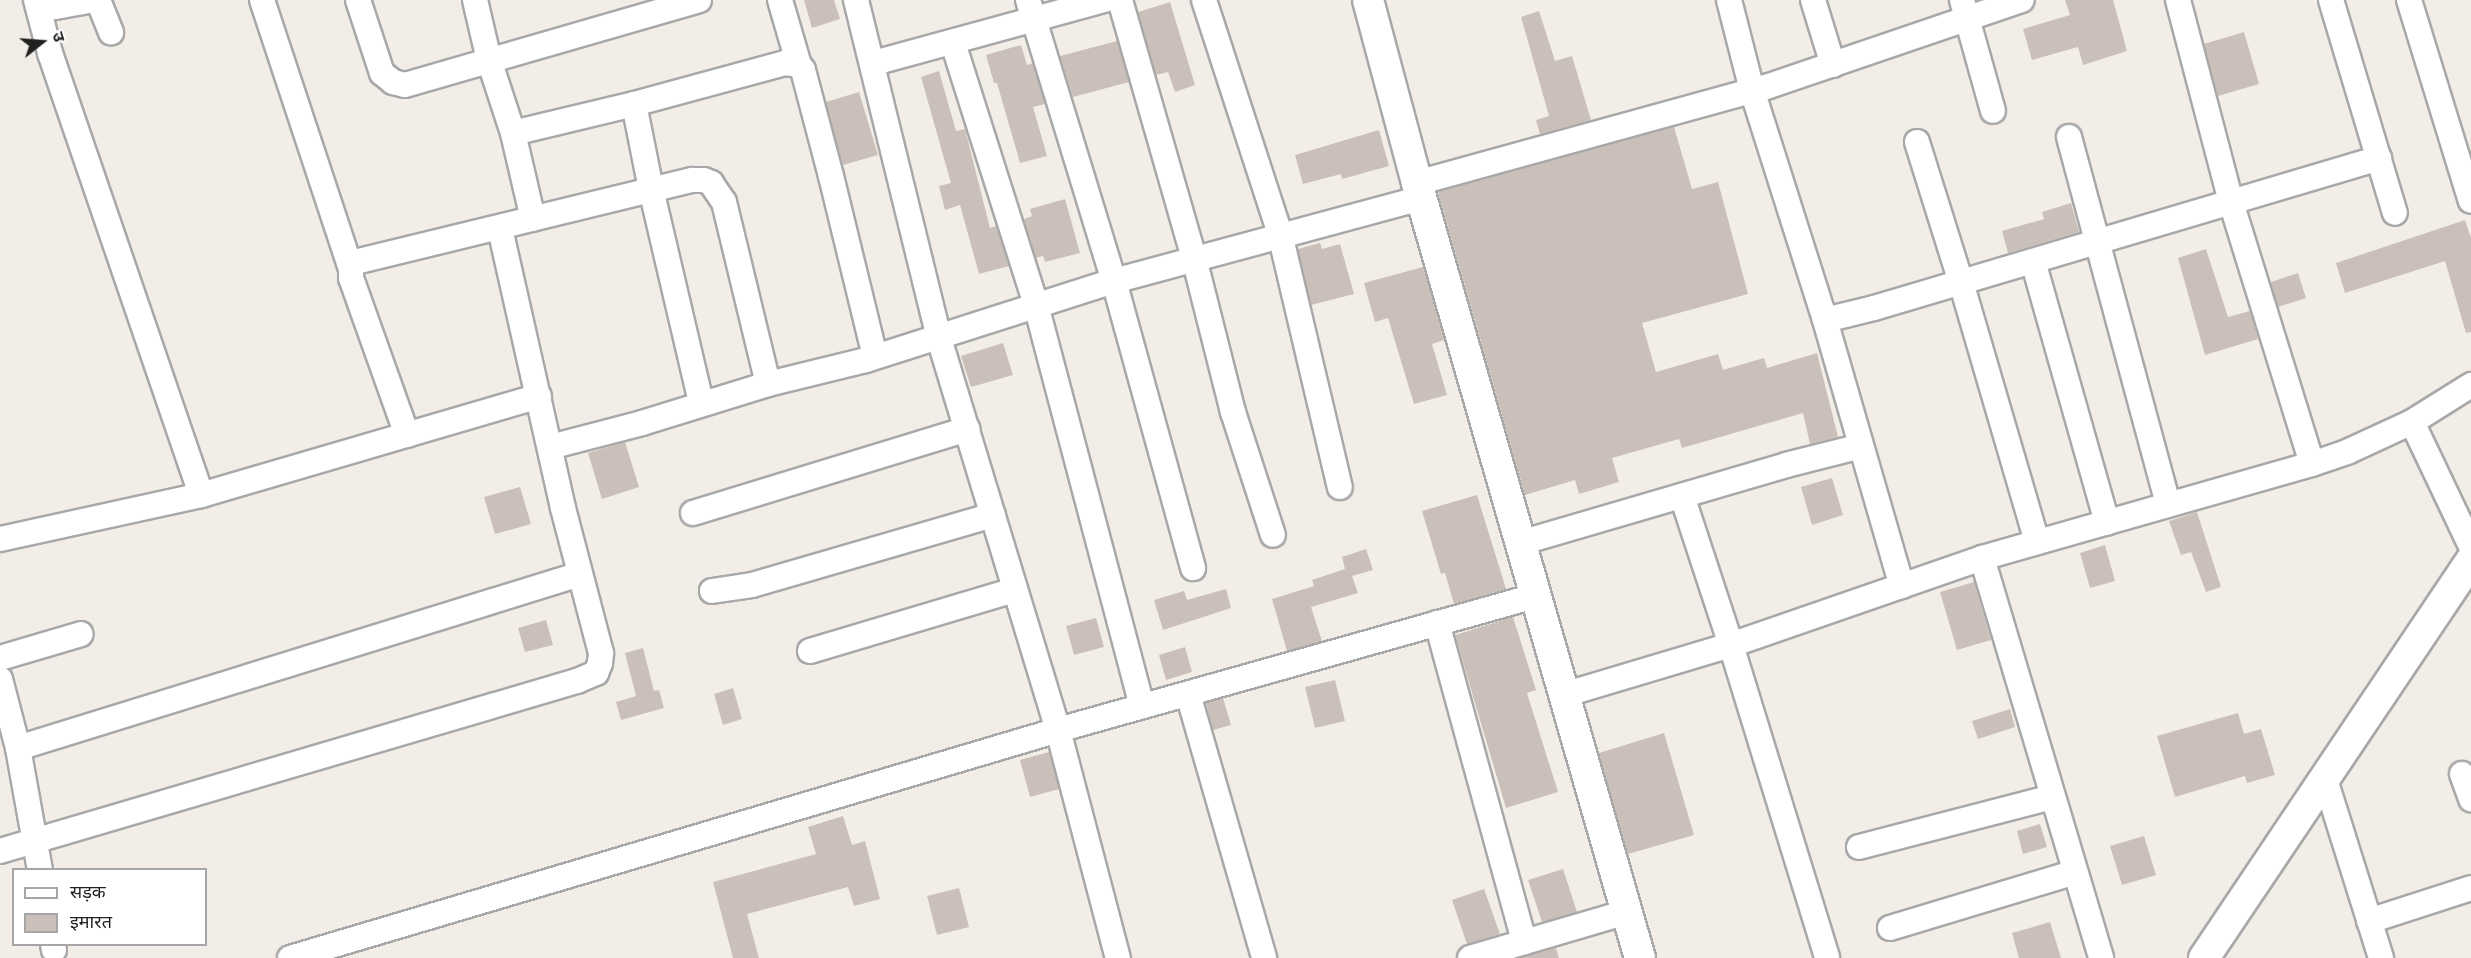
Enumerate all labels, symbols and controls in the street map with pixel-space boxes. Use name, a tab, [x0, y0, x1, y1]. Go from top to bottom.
north arrow	[12, 12, 72, 72]
text: उ	[49, 30, 69, 44]
legend	[12, 868, 207, 946]
text: सड़क	[70, 881, 106, 901]
text: इमारत	[70, 911, 112, 931]

